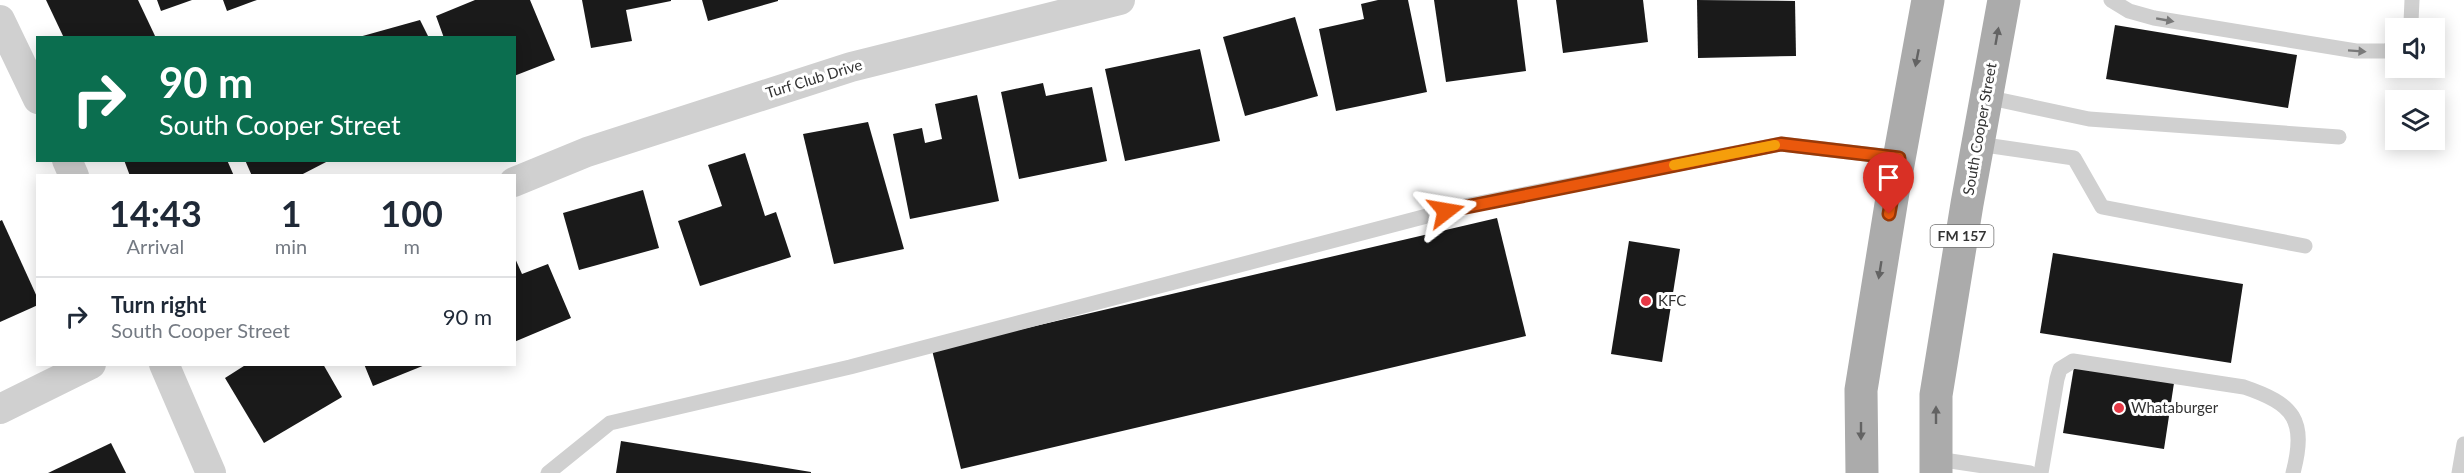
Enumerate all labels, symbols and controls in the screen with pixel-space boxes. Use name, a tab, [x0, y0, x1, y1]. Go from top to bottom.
one-way arrow	[2156, 15, 2175, 24]
map controls	[2385, 18, 2445, 150]
button: sound	[2385, 18, 2445, 78]
one-way arrow	[1993, 26, 2002, 45]
one-way arrow	[2348, 46, 2367, 55]
one-way arrow	[1912, 48, 1921, 67]
street label: Turf Club Drive	[763, 55, 864, 101]
text: 90 m	[159, 57, 253, 107]
icon: right	[60, 60, 138, 138]
street label: South Cooper Street	[1958, 61, 2000, 196]
button: layers	[2385, 90, 2445, 150]
text: South Cooper Street	[159, 108, 401, 141]
pin	[1863, 152, 1914, 214]
icon: arrive	[1872, 161, 1905, 194]
position arrow	[1414, 179, 1478, 243]
text: 14:43	[109, 191, 202, 235]
text: 1	[281, 191, 302, 235]
text: 100	[380, 191, 443, 235]
road number: FM 157	[1930, 225, 1994, 247]
text: Arrival	[127, 234, 184, 258]
text: min	[275, 234, 307, 258]
text: m	[403, 234, 420, 258]
one-way arrow	[1876, 261, 1885, 280]
text: Turn right	[111, 291, 206, 318]
place label: KFC	[1658, 291, 1686, 309]
marker: KFC	[1639, 294, 1653, 308]
icon: right	[60, 300, 93, 333]
text: 90 m	[443, 303, 492, 330]
text: South Cooper Street	[111, 318, 290, 342]
place label: Whataburger	[2131, 398, 2219, 416]
marker: Whataburger	[2112, 401, 2126, 415]
one-way arrow	[1931, 405, 1941, 424]
one-way arrow	[1856, 422, 1866, 441]

